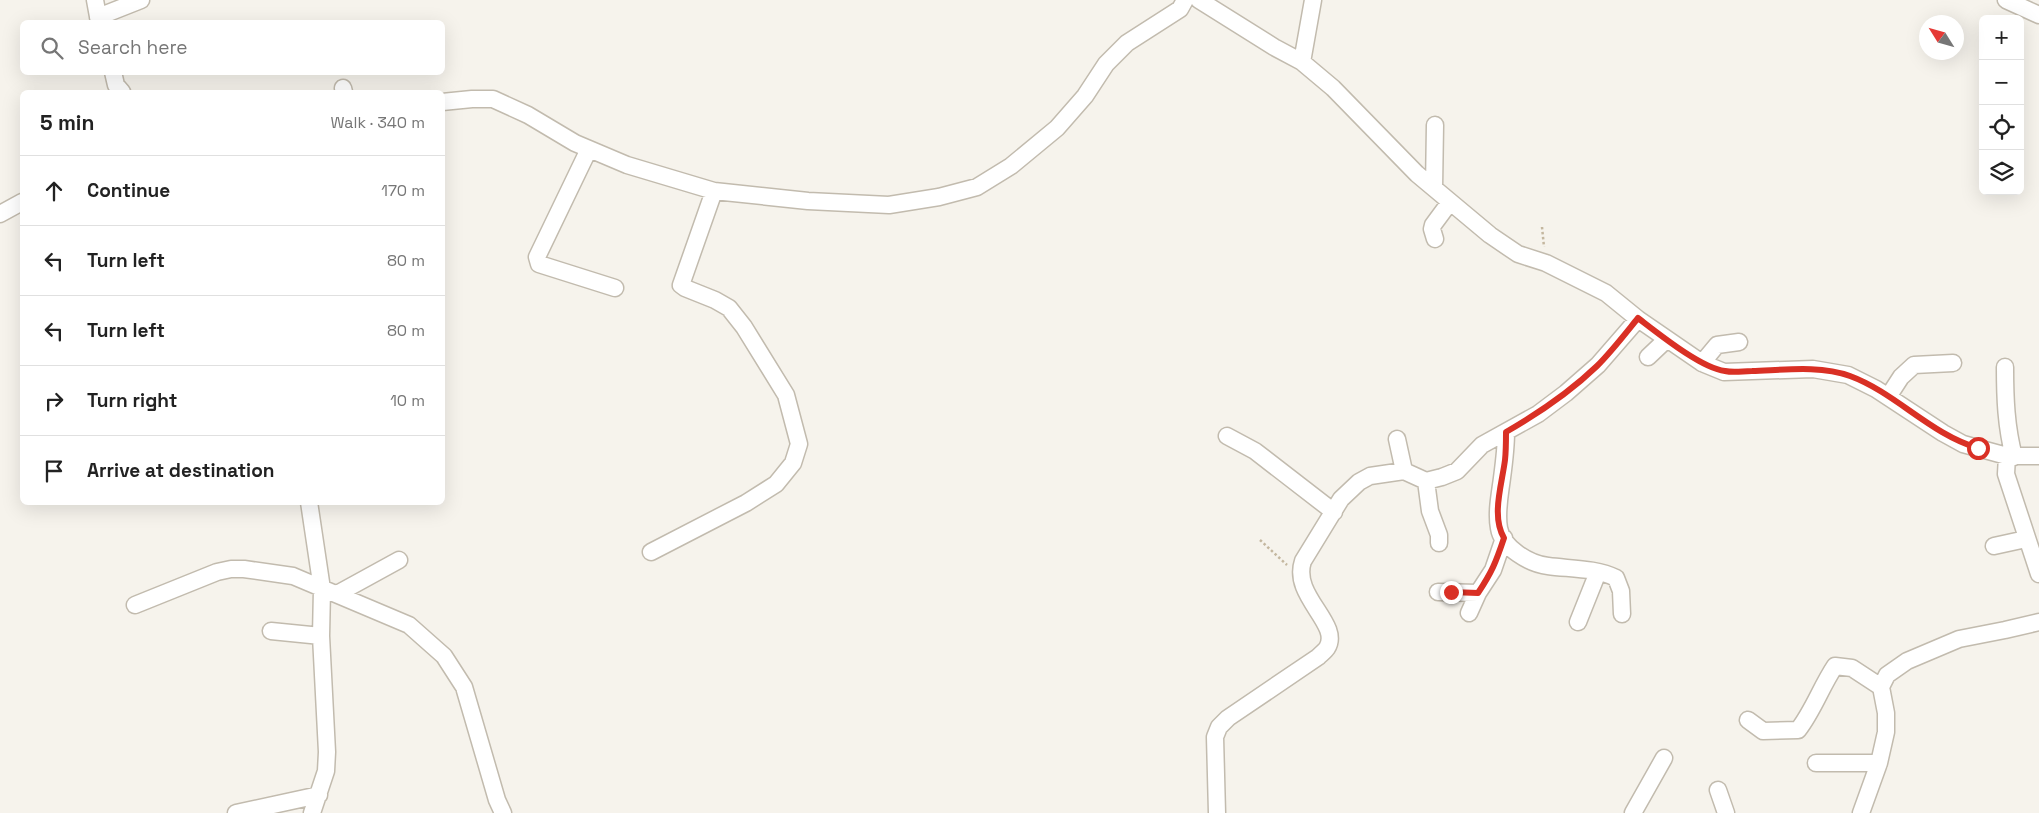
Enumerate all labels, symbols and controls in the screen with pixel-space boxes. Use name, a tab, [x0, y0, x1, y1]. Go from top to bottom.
north arrow	[1919, 15, 1964, 60]
map controls	[1979, 15, 2024, 195]
button: +	[1979, 15, 2024, 60]
search box	[20, 20, 445, 75]
icon: search	[38, 34, 66, 62]
text: Search here	[78, 35, 188, 60]
button: −	[1979, 60, 2024, 105]
button: locate	[1979, 105, 2024, 150]
text: 5 min	[40, 109, 94, 136]
text: Walk · 340 m	[330, 112, 425, 133]
button: layers	[1979, 150, 2024, 195]
icon: ahead	[40, 177, 68, 205]
text: Continue	[87, 178, 170, 203]
text: 170 m	[381, 180, 425, 201]
icon: left	[40, 247, 68, 275]
text: Turn left	[87, 248, 165, 273]
text: 80 m	[387, 250, 425, 271]
icon: left	[40, 317, 68, 345]
text: Turn left	[87, 318, 165, 343]
text: 80 m	[387, 320, 425, 341]
icon: right	[40, 387, 68, 415]
text: Turn right	[87, 388, 177, 413]
text: 10 m	[390, 390, 425, 411]
route start	[1967, 437, 1990, 460]
icon: arrive	[40, 457, 68, 485]
text: Arrive at destination	[87, 458, 275, 483]
route end	[1440, 581, 1463, 604]

